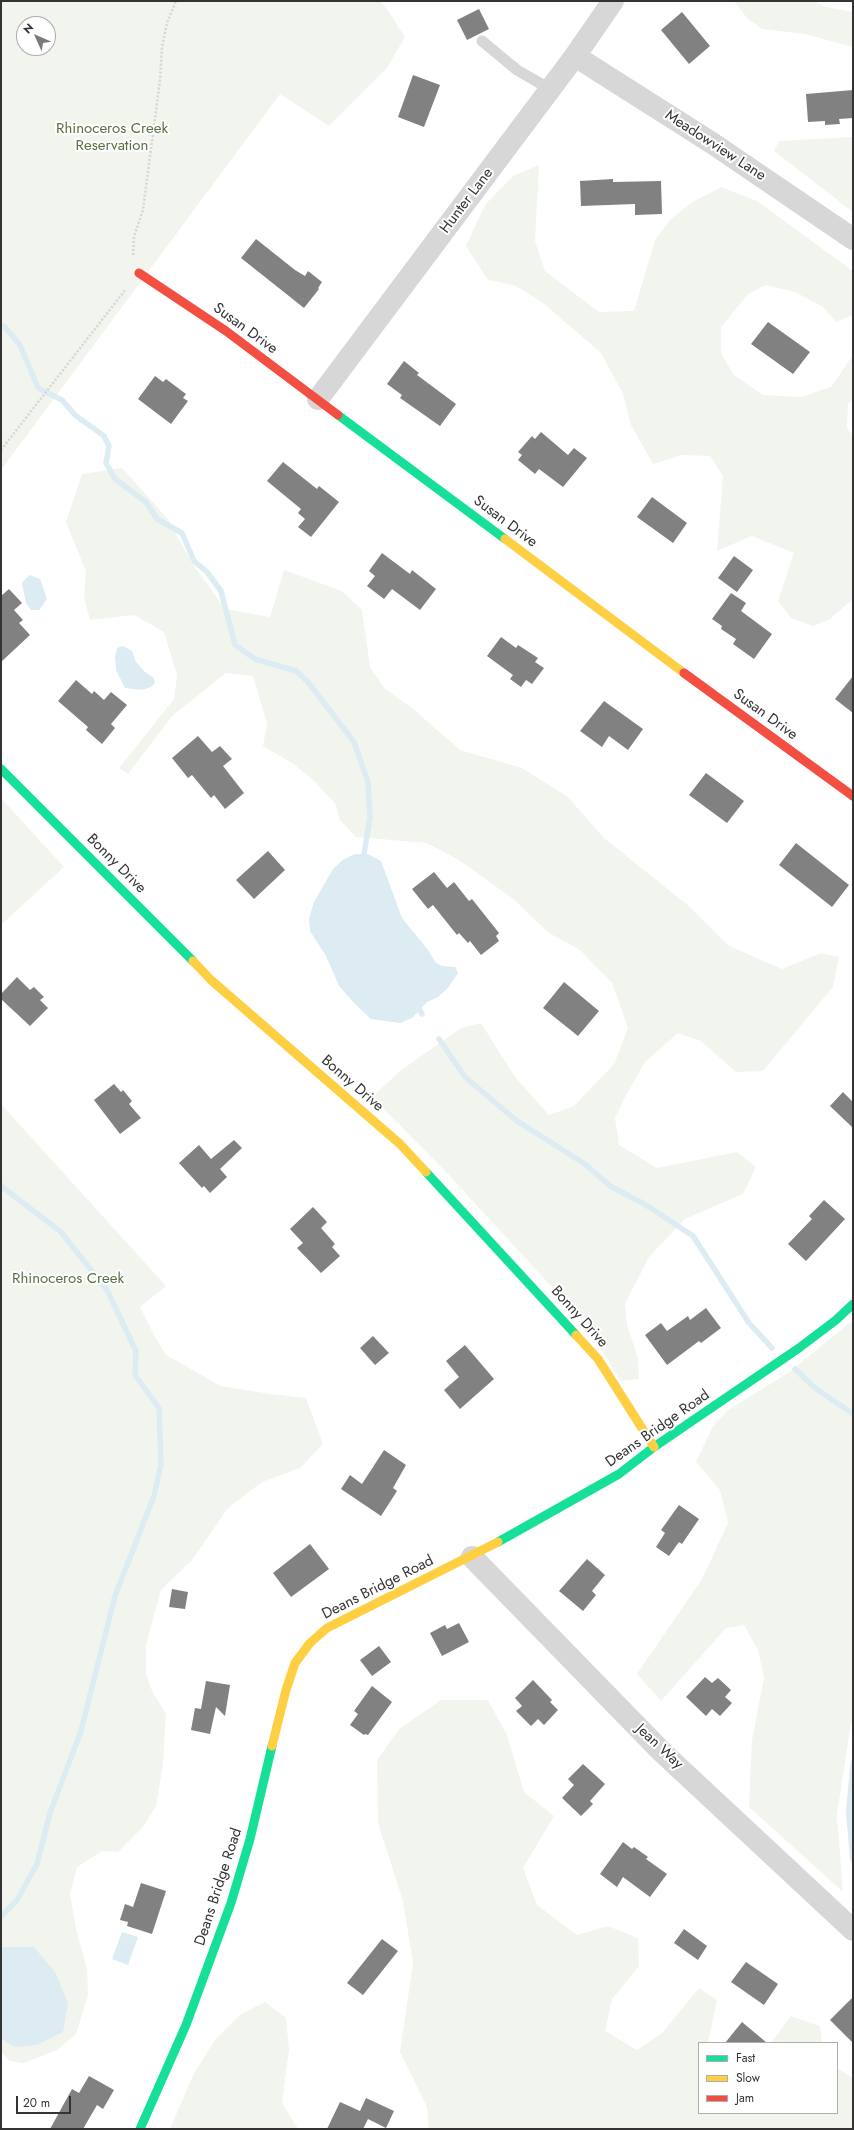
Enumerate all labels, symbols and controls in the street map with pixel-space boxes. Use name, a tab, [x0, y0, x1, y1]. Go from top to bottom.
north arrow	[16, 16, 56, 56]
text: N	[19, 19, 37, 37]
street label: Meadowview Lane	[661, 107, 769, 185]
park label: Rhinoceros Creek Reservation	[56, 120, 168, 155]
street label: Hunter Lane	[437, 165, 497, 237]
street label: Susan Drive	[209, 300, 281, 358]
street label: Susan Drive	[470, 492, 540, 552]
street label: Susan Drive	[729, 686, 801, 744]
street label: Bonny Drive	[83, 831, 149, 897]
street label: Bonny Drive	[317, 1052, 387, 1116]
park label: Rhinoceros Creek	[12, 1270, 124, 1288]
street label: Bonny Drive	[547, 1282, 611, 1352]
street label: Deans Bridge Road	[603, 1386, 713, 1472]
street label: Deans Bridge Road	[319, 1552, 437, 1624]
street label: Jean Way	[632, 1721, 686, 1773]
street label: Deans Bridge Road	[191, 1826, 247, 1948]
legend	[698, 2042, 838, 2114]
text: Fast	[736, 2049, 755, 2067]
text: Slow	[736, 2069, 760, 2087]
scale bar	[18, 2088, 73, 2114]
text: Jam	[736, 2089, 754, 2107]
text: 20 m	[23, 2094, 50, 2112]

